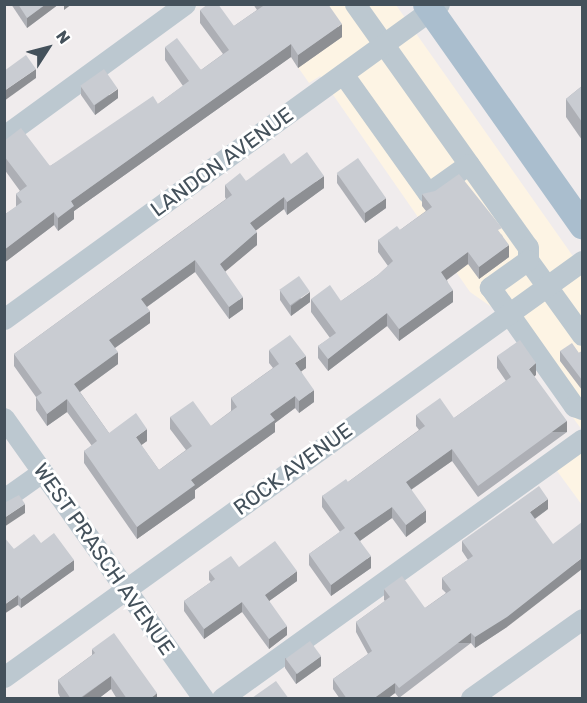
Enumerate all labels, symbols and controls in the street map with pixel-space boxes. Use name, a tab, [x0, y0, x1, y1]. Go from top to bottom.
north arrow	[18, 18, 78, 78]
text: N	[52, 27, 74, 47]
street label: LANDON AVENUE	[146, 102, 298, 222]
street label: ROCK AVENUE	[228, 417, 358, 521]
street label: WEST PRASCH AVENUE	[28, 458, 180, 660]

